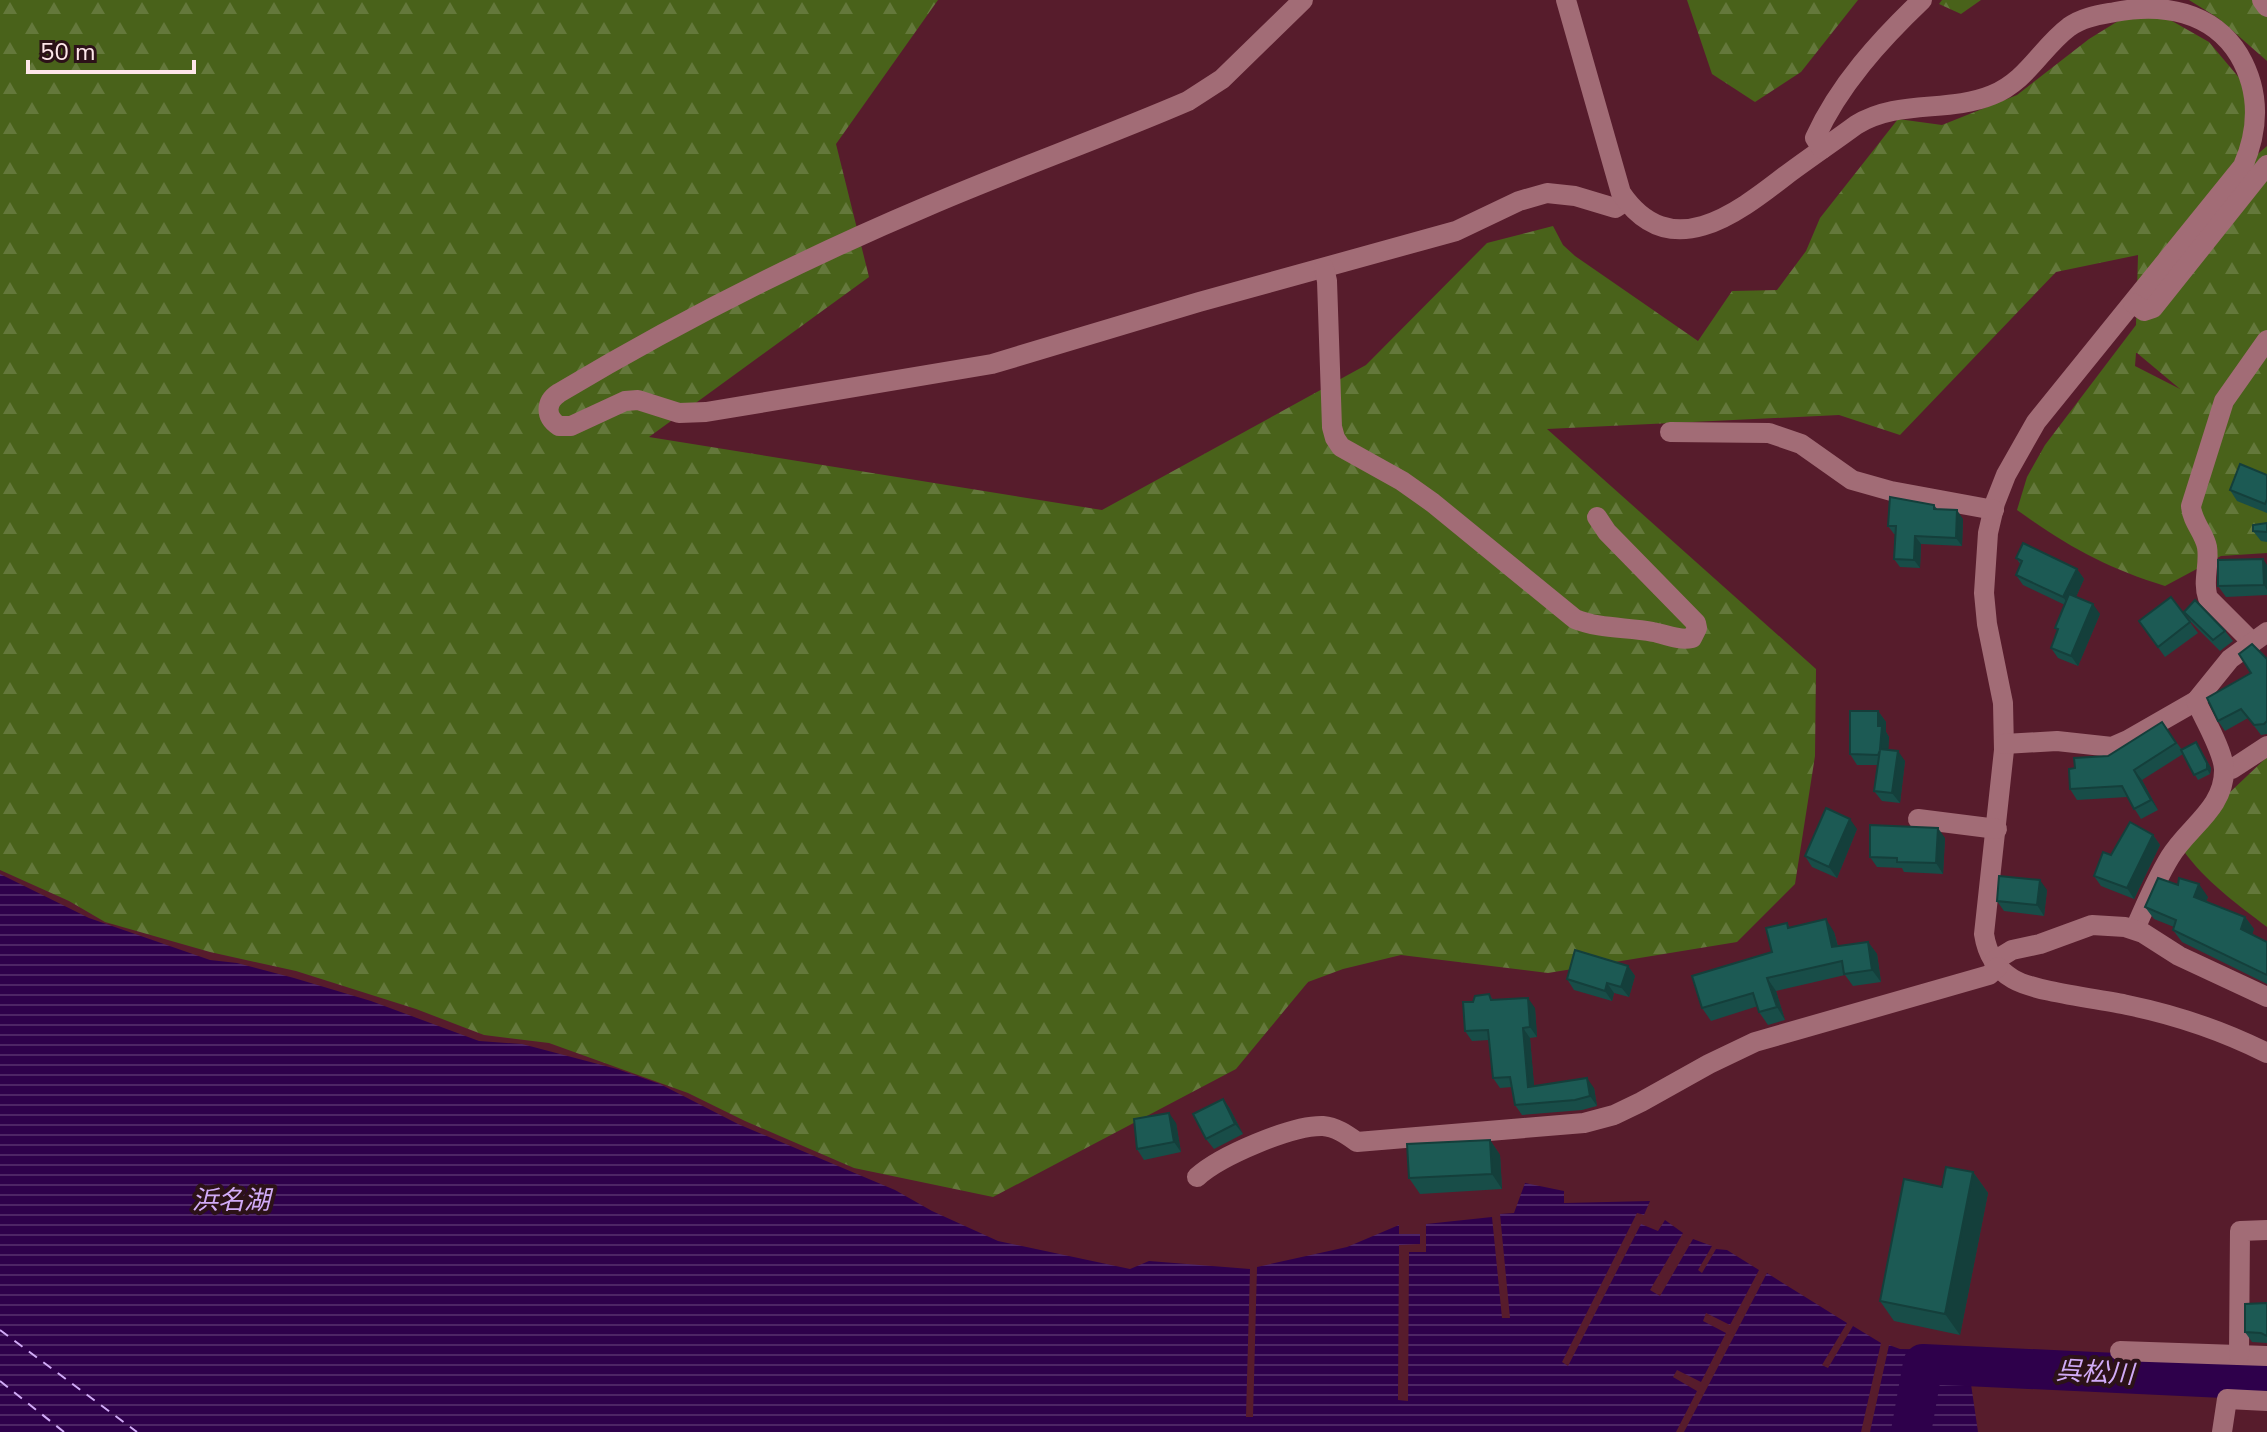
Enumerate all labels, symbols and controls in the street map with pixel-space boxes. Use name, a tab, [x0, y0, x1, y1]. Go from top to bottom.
scale bar	[28, 24, 194, 74]
text: 50 m	[40, 36, 96, 68]
water label: 浜名湖	[192, 1183, 274, 1218]
water label: 呉松川	[2055, 1353, 2138, 1392]

